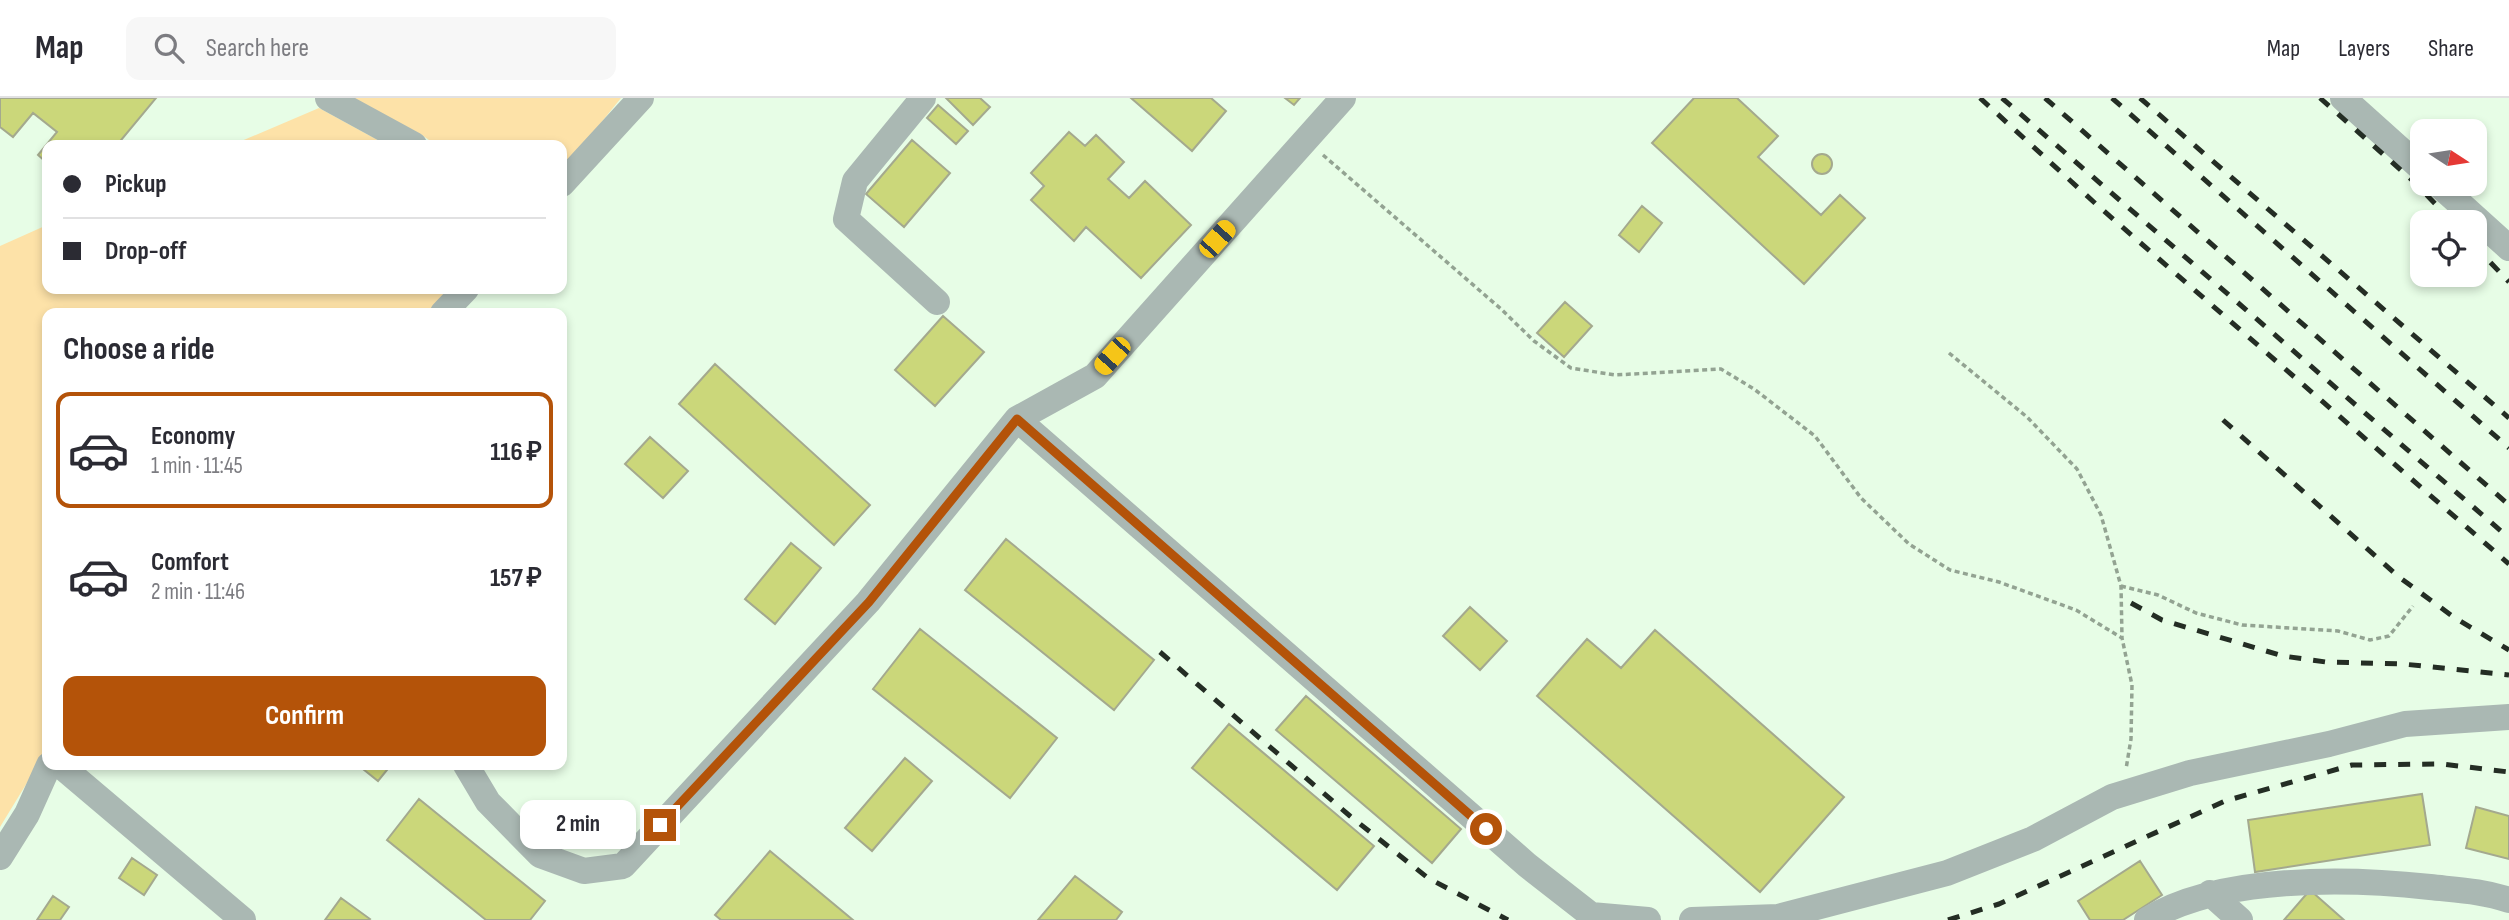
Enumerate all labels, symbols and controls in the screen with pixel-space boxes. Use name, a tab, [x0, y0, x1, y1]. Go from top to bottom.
search box	[126, 17, 616, 80]
text: Map	[35, 28, 84, 68]
icon: search	[150, 29, 188, 67]
text: Search here	[206, 33, 309, 64]
text: Map	[2267, 34, 2300, 63]
text: Layers	[2338, 34, 2390, 63]
text: Share	[2428, 34, 2474, 63]
north arrow	[2410, 119, 2487, 196]
map controls	[2410, 119, 2487, 287]
text: Pickup	[105, 169, 167, 200]
button: locate	[2410, 210, 2487, 287]
car	[1196, 216, 1239, 262]
text: Drop-off	[105, 236, 186, 267]
text: Choose a ride	[63, 330, 215, 369]
car	[1091, 333, 1134, 379]
icon: car	[67, 419, 130, 482]
text: Economy	[151, 421, 235, 452]
text: 116 ₽	[490, 437, 542, 468]
text: 1 min · 11:45	[151, 452, 243, 480]
icon: car	[67, 545, 130, 608]
text: Comfort	[151, 547, 229, 578]
text: 157 ₽	[490, 563, 542, 594]
text: 2 min · 11:46	[151, 578, 245, 606]
button: Confirm	[63, 676, 546, 756]
callout: 2 min	[520, 800, 636, 850]
route end	[644, 809, 676, 841]
text: 2 min	[556, 810, 600, 838]
route start	[1470, 813, 1502, 845]

